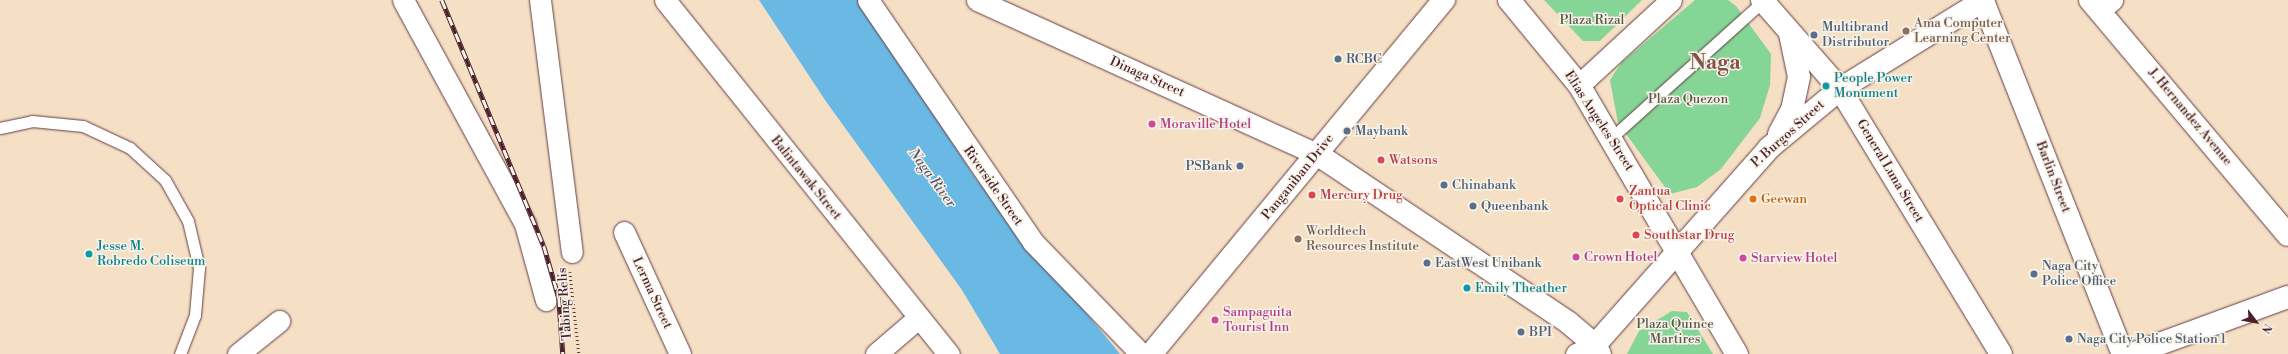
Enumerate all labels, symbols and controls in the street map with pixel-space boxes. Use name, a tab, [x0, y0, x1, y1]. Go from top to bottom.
park label: Plaza Rizal	[1560, 12, 1624, 28]
place label: Ama Computer Learning Center	[1914, 16, 2011, 47]
place label: Multibrand Distributor	[1822, 20, 1889, 51]
marker: Ama Computer Learning Center	[1901, 26, 1911, 36]
marker: Multibrand Distributor	[1809, 30, 1819, 40]
district label: Naga	[1689, 50, 1741, 76]
place label: RCBC	[1346, 51, 1382, 67]
street label: Dinaga Street	[1107, 54, 1187, 100]
marker: RCBC	[1333, 54, 1343, 64]
street label: J. Hernandez Avenue	[2145, 65, 2235, 169]
street label: Elias Angeles Street	[1561, 68, 1637, 174]
place label: People Power Monument	[1834, 71, 1913, 102]
marker: People Power Monument	[1821, 81, 1831, 91]
park label: Plaza Quezon	[1648, 91, 1728, 107]
street label: P. Burgos Street	[1748, 97, 1828, 171]
place label: Moraville Hotel	[1160, 116, 1251, 132]
street label: General Luna Street	[1853, 117, 1927, 225]
marker: Moraville Hotel	[1147, 119, 1157, 129]
place label: Maybank	[1355, 123, 1408, 139]
marker: Maybank	[1342, 126, 1352, 136]
street label: Panganiban Drive	[1259, 131, 1337, 223]
street label: Balintawak Street	[767, 133, 845, 223]
street label: Barlin Street	[2032, 139, 2074, 215]
street label: Riverside Street	[960, 143, 1026, 229]
water label: Naga River	[905, 145, 959, 211]
place label: Watsons	[1389, 152, 1438, 168]
marker: Watsons	[1376, 155, 1386, 165]
place label: PSBank	[1185, 158, 1232, 174]
marker: PSBank	[1235, 161, 1245, 171]
place label: Chinabank	[1452, 177, 1516, 193]
marker: Chinabank	[1439, 180, 1449, 190]
place label: Zantua Optical Clinic	[1629, 184, 1711, 215]
place label: Mercury Drug	[1320, 187, 1403, 203]
marker: Mercury Drug	[1307, 190, 1317, 200]
place label: Geewan	[1761, 191, 1807, 207]
marker: Zantua Optical Clinic	[1614, 193, 1626, 205]
marker: Geewan	[1748, 194, 1758, 204]
place label: Queenbank	[1481, 198, 1548, 214]
marker: Queenbank	[1468, 201, 1478, 211]
place label: Worldtech Resources Institute	[1306, 224, 1419, 255]
place label: Southstar Drug	[1644, 227, 1734, 243]
marker: Southstar Drug	[1631, 230, 1641, 240]
marker: Worldtech Resources Institute	[1293, 234, 1303, 244]
place label: Jesse M. Robredo Coliseum	[97, 239, 205, 270]
marker: Jesse M. Robredo Coliseum	[84, 249, 94, 259]
place label: Crown Hotel	[1584, 249, 1657, 265]
place label: Starview Hotel	[1751, 250, 1837, 266]
marker: Crown Hotel	[1571, 252, 1581, 262]
marker: Starview Hotel	[1738, 253, 1748, 263]
street label: Lerma Street	[629, 255, 675, 331]
place label: EastWest Unibank	[1435, 255, 1541, 271]
marker: EastWest Unibank	[1422, 258, 1432, 268]
place label: Naga City Police Office	[2042, 259, 2116, 290]
street label: Tabing Relis	[555, 267, 575, 341]
marker: Naga City Police Office	[2029, 269, 2039, 279]
place label: Emily Theather	[1475, 280, 1567, 296]
marker: Emily Theather	[1462, 283, 1472, 293]
north arrow	[2236, 302, 2276, 342]
place label: Sampaguita Tourist Inn	[1223, 305, 1292, 336]
marker: Sampaguita Tourist Inn	[1210, 315, 1220, 325]
park label: Plaza Quince Martires	[1636, 317, 1714, 348]
text: N	[2258, 321, 2274, 336]
place label: BPI	[1529, 324, 1552, 340]
marker: BPI	[1516, 327, 1526, 337]
place label: Naga City Police Station 1	[2077, 331, 2226, 347]
marker: Naga City Police Station 1	[2064, 334, 2074, 344]

